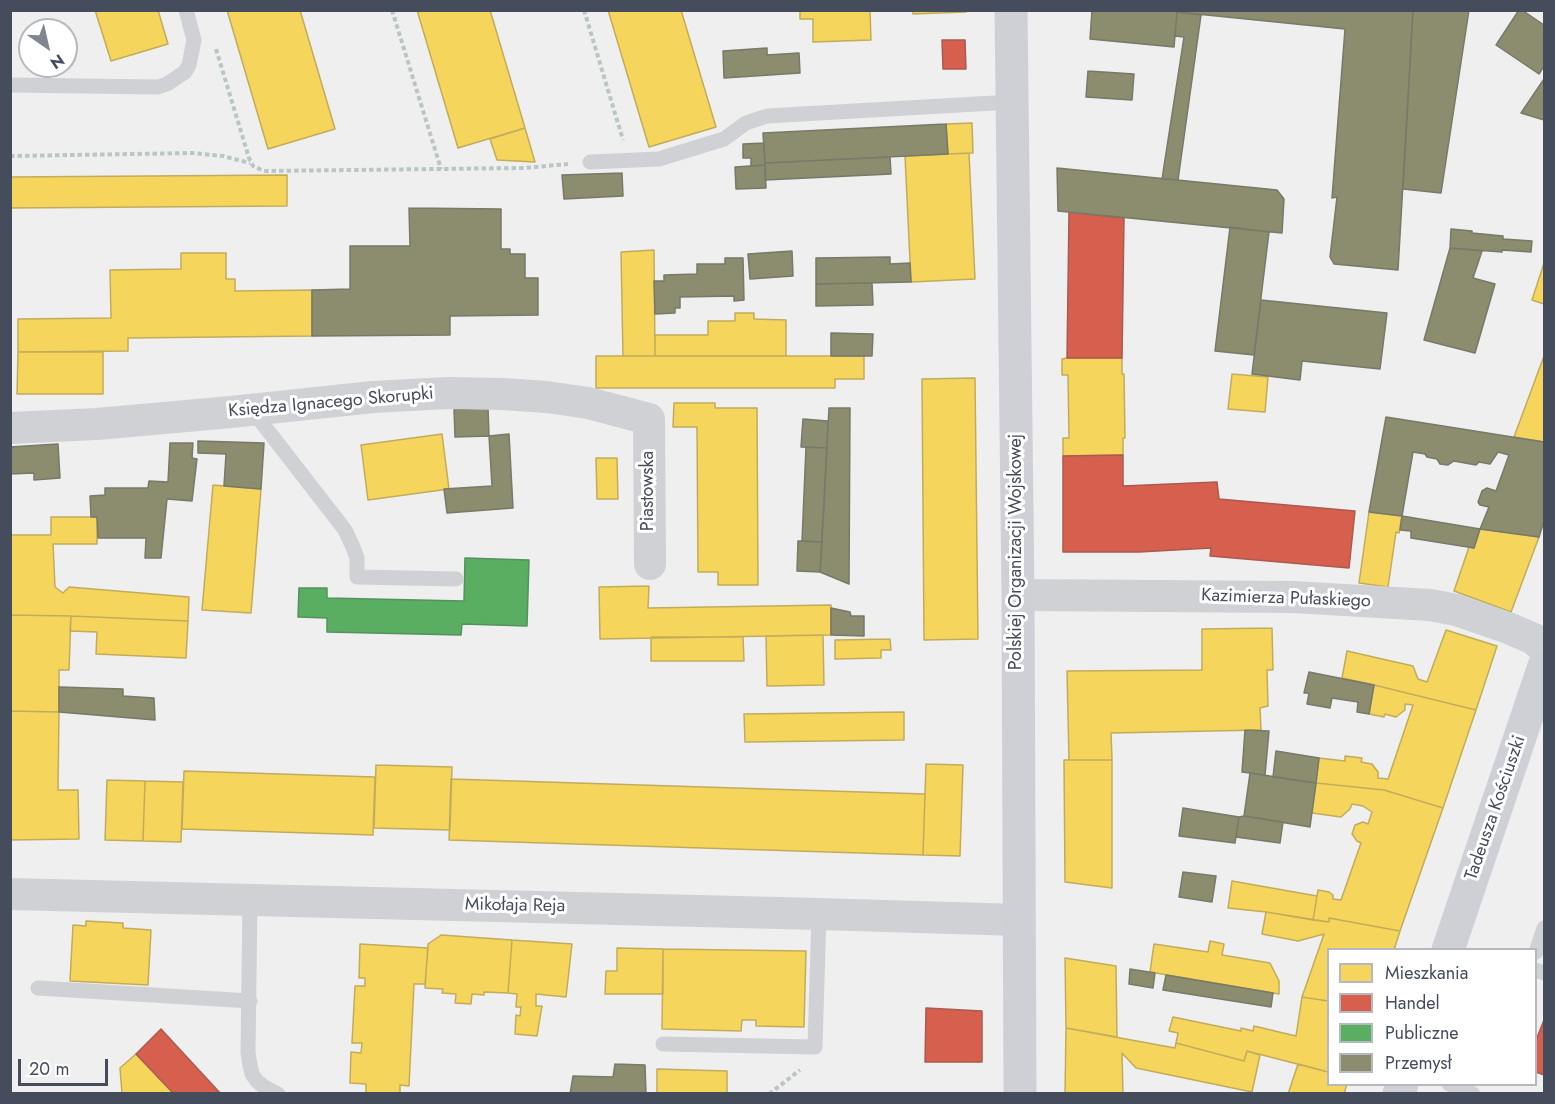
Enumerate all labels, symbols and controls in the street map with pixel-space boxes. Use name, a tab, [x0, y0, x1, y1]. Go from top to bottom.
north arrow	[18, 18, 78, 78]
text: N	[46, 49, 69, 75]
street label: Księdza Ignacego Skorupki	[227, 383, 435, 423]
street label: Polskiej Organizacji Wojskowej	[1006, 434, 1028, 670]
street label: Piastowska	[638, 451, 660, 531]
street label: Kazimierza Pułaskiego	[1201, 585, 1371, 613]
street label: Tadeusza Kościuszki	[1461, 733, 1531, 883]
street label: Mikołaja Reja	[465, 894, 565, 918]
legend	[1327, 948, 1537, 1086]
text: Mieszkania	[1385, 960, 1468, 986]
text: Handel	[1385, 990, 1440, 1016]
text: Publiczne	[1385, 1020, 1459, 1046]
scale bar	[21, 1047, 111, 1085]
text: Przemysł	[1385, 1050, 1452, 1076]
text: 20 m	[29, 1056, 69, 1082]

